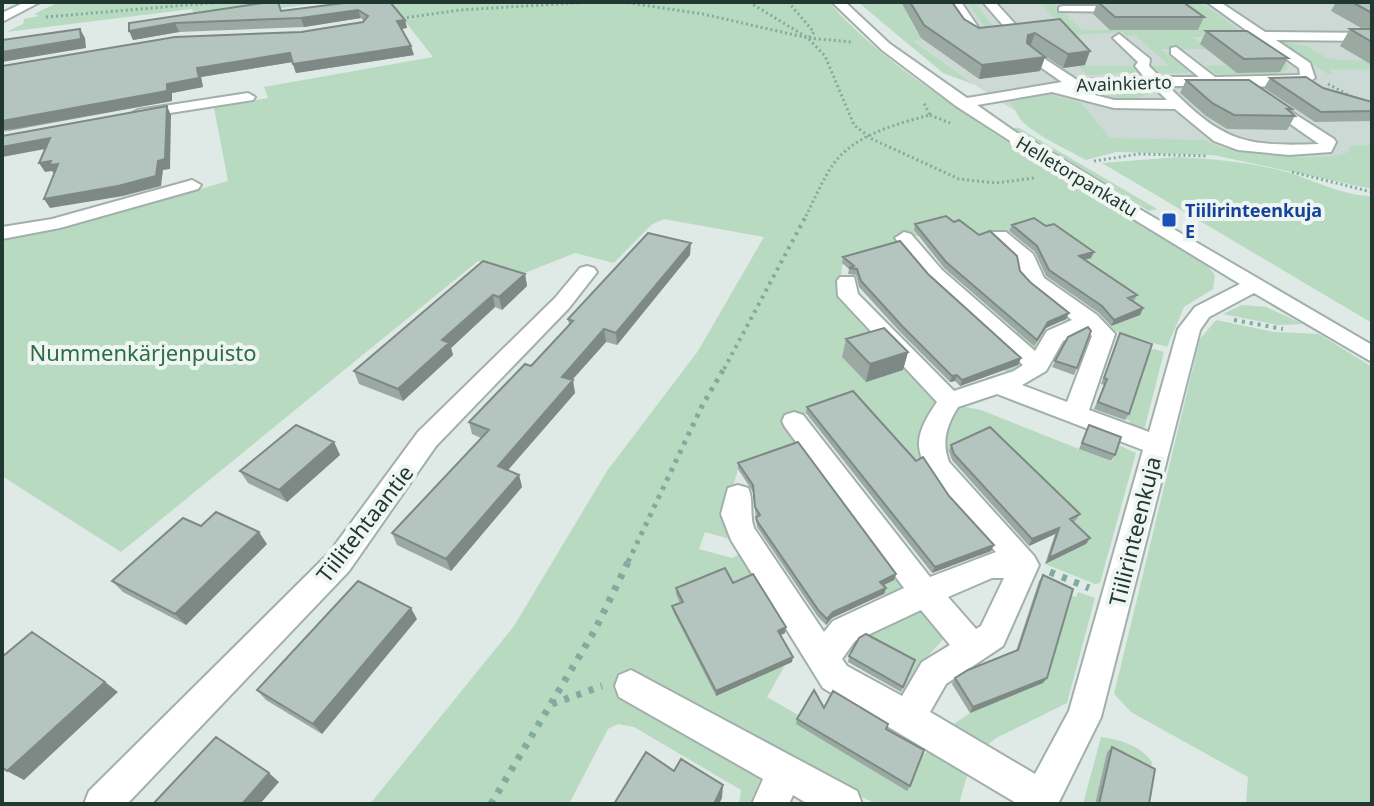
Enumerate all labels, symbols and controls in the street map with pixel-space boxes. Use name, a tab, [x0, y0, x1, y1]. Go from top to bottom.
street label: Avainkierto	[1076, 69, 1172, 97]
street label: Helletorpankatu	[1012, 130, 1142, 222]
place label: Tiilirinteenkuja E	[1185, 198, 1322, 243]
marker: Tiilirinteenkuja E	[1160, 211, 1178, 229]
park label: Nummenkärjenpuisto	[30, 337, 256, 367]
street label: Tiilirinteenkuja	[1101, 453, 1167, 609]
street label: Tiilitehtaantie	[309, 458, 419, 588]

